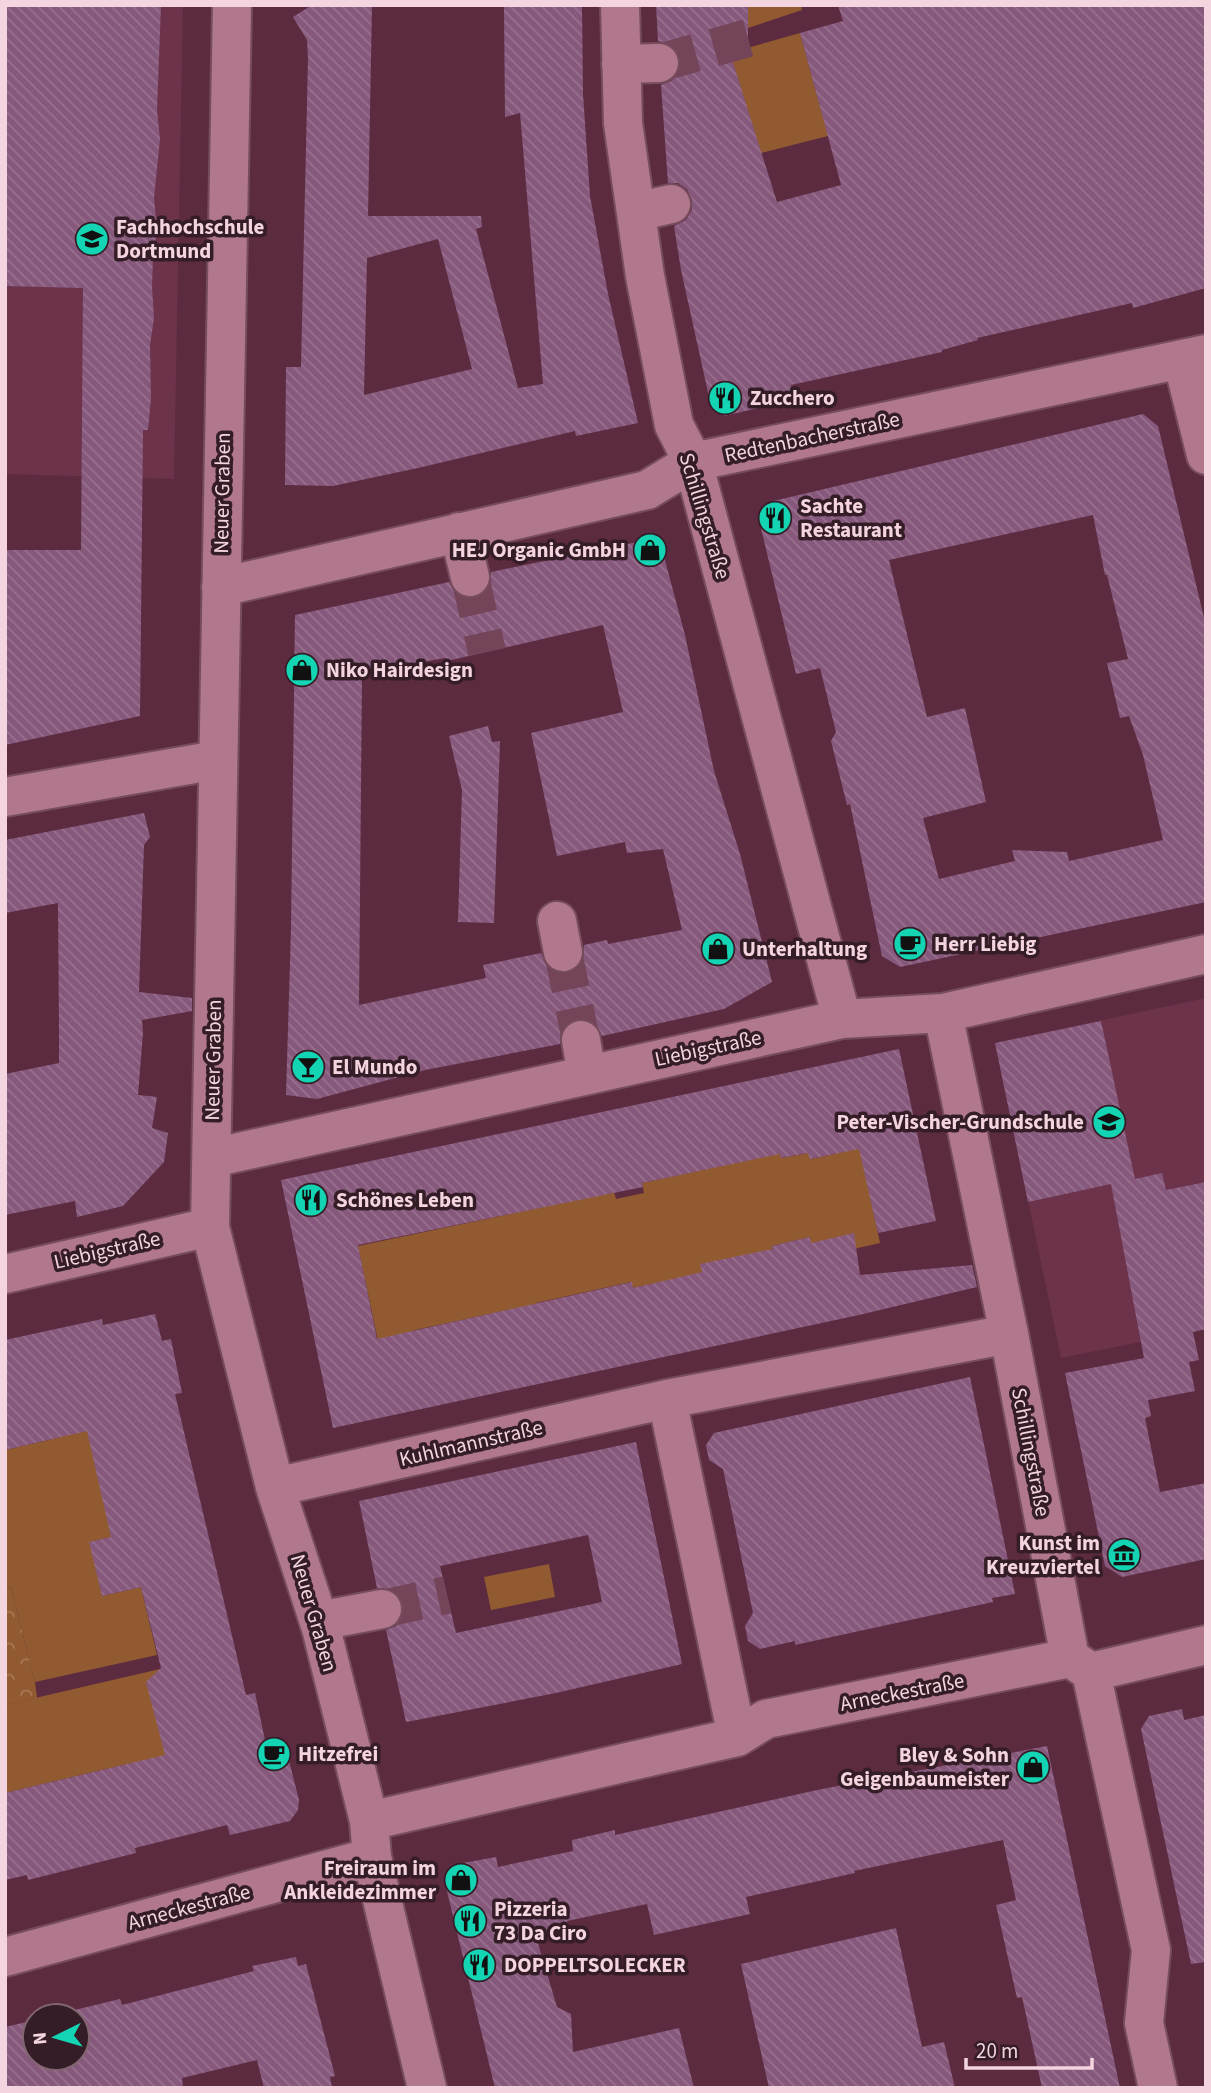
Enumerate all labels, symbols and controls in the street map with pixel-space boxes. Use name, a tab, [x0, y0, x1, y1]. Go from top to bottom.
place label: Fachhochschule Dortmund	[116, 212, 265, 266]
school or university icon: Fachhochschule Dortmund	[73, 220, 111, 258]
restaurant icon: Zucchero	[706, 379, 744, 417]
place label: Zucchero	[750, 383, 835, 413]
street label: Redtenbacherstraße	[722, 404, 902, 470]
street label: Neuer Graben	[206, 432, 238, 554]
street label: Schillingstraße	[672, 449, 738, 583]
place label: Sachte Restaurant	[800, 491, 902, 545]
restaurant icon: Sachte Restaurant	[756, 499, 794, 537]
shop icon: HEJ Organic GmbH	[631, 531, 669, 569]
place label: HEJ Organic GmbH	[452, 535, 626, 565]
shop icon: Niko Hairdesign	[283, 651, 321, 689]
place label: Niko Hairdesign	[326, 655, 473, 685]
cafe icon: Herr Liebig	[891, 925, 929, 963]
place label: Herr Liebig	[934, 929, 1037, 959]
shop icon: Unterhaltung	[699, 930, 737, 968]
place label: Unterhaltung	[742, 934, 867, 964]
street label: Neuer Graben	[197, 999, 229, 1121]
street label: Liebigstraße	[652, 1022, 764, 1074]
bar icon: El Mundo	[289, 1048, 327, 1086]
place label: El Mundo	[332, 1052, 417, 1082]
school or university icon: Peter-Vischer-Grundschule	[1090, 1103, 1128, 1141]
place label: Peter-Vischer-Grundschule	[837, 1107, 1084, 1137]
restaurant icon: Schönes Leben	[292, 1181, 330, 1219]
place label: Schönes Leben	[336, 1185, 474, 1215]
street label: Liebigstraße	[51, 1223, 163, 1277]
street label: Schillingstraße	[1004, 1385, 1058, 1519]
street label: Kuhlmannstraße	[396, 1412, 546, 1474]
place label: Kunst im Kreuzviertel	[986, 1528, 1100, 1582]
museum icon: Kunst im Kreuzviertel	[1105, 1536, 1143, 1574]
street label: Neuer Graben	[283, 1551, 345, 1675]
street label: Arneckestraße	[837, 1665, 967, 1719]
cafe icon: Hitzefrei	[255, 1735, 293, 1773]
place label: Hitzefrei	[298, 1739, 378, 1769]
place label: Bley & Sohn Geigenbaumeister	[840, 1740, 1010, 1794]
shop icon: Bley & Sohn Geigenbaumeister	[1014, 1748, 1052, 1786]
place label: Freiraum im Ankleidezimmer	[283, 1853, 437, 1907]
shop icon: Freiraum im Ankleidezimmer	[442, 1861, 480, 1899]
street label: Arneckestraße	[124, 1876, 254, 1938]
place label: Pizzeria 73 Da Ciro	[494, 1894, 587, 1948]
restaurant icon: Pizzeria 73 Da Ciro	[451, 1902, 489, 1940]
restaurant icon: DOPPELTSOLECKER	[460, 1946, 498, 1984]
place label: DOPPELTSOLECKER	[504, 1950, 686, 1980]
north arrow	[21, 2002, 91, 2072]
scale bar	[966, 2026, 1092, 2070]
text: N	[27, 2031, 55, 2046]
text: 20 m	[976, 2036, 1018, 2066]

